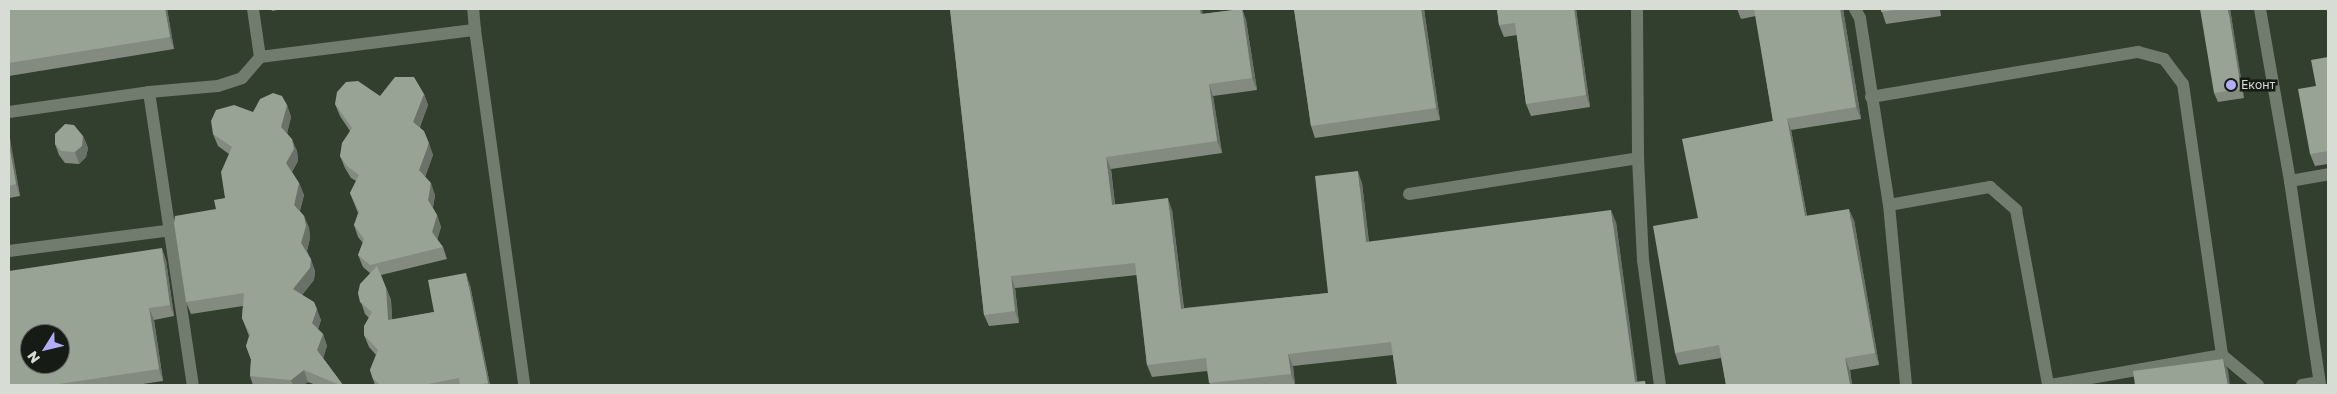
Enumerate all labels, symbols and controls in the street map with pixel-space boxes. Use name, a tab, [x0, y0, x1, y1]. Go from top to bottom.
place label: Еконт	[2241, 78, 2275, 92]
marker: Еконт	[2225, 79, 2237, 91]
north arrow	[20, 324, 70, 374]
text: N	[23, 348, 43, 367]

